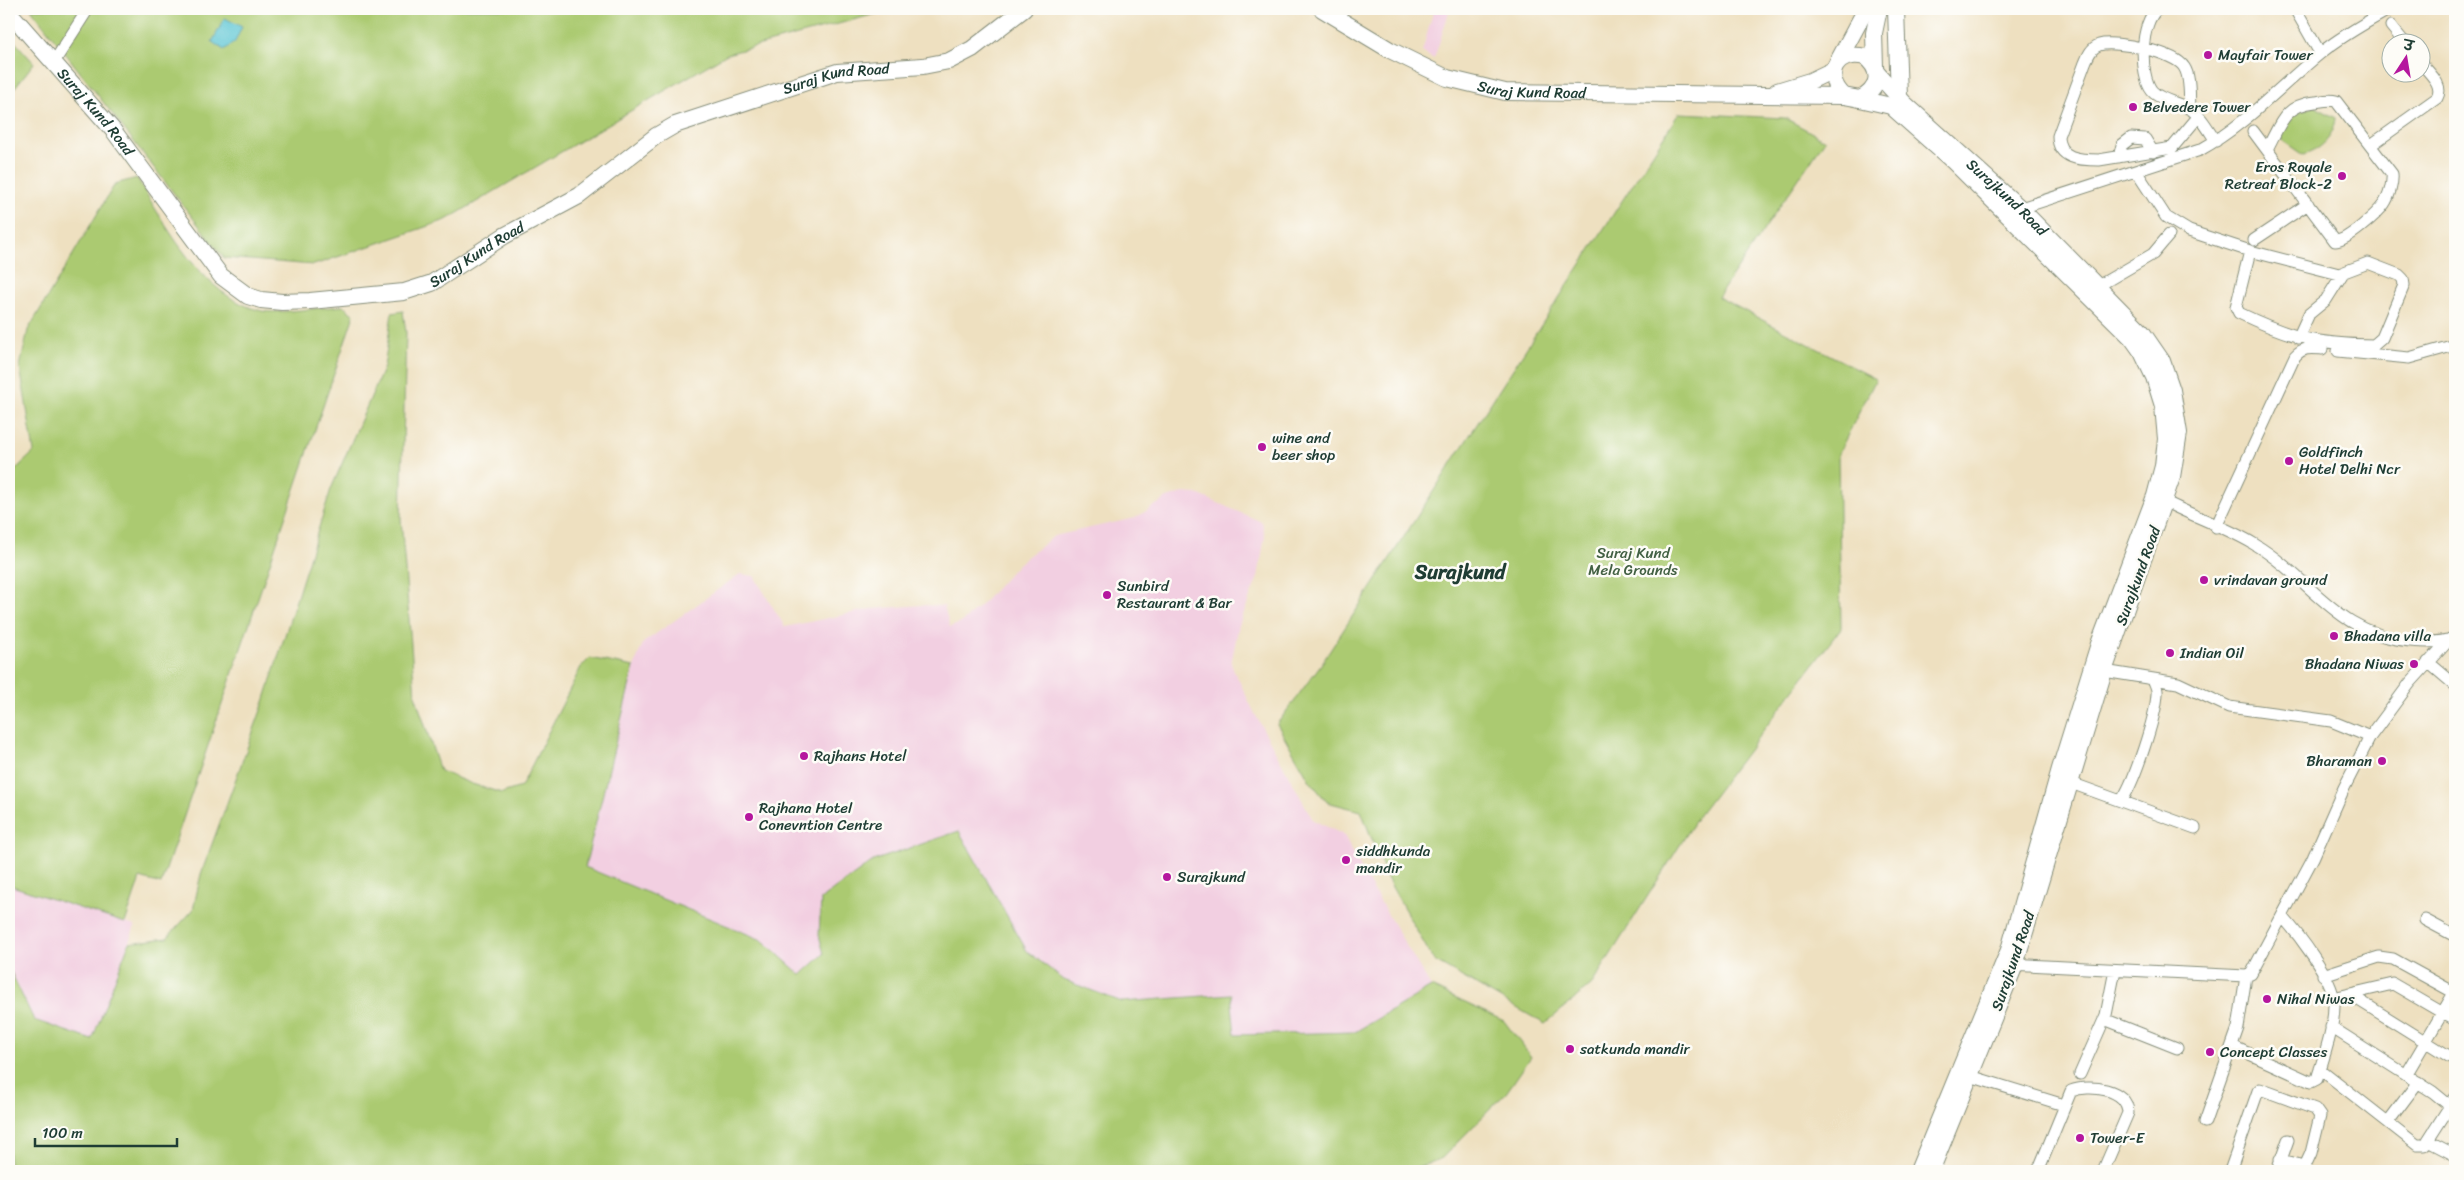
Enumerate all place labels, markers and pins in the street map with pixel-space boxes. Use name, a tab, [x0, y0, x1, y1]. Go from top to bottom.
place label: Mayfair Tower	[2218, 42, 2313, 68]
marker: Mayfair Tower	[2202, 49, 2214, 61]
place label: Belvedere Tower	[2143, 94, 2251, 120]
marker: Belvedere Tower	[2127, 101, 2139, 113]
place label: Eros Royale Retreat Block-2	[2225, 154, 2332, 197]
marker: Eros Royale Retreat Block-2	[2336, 170, 2348, 182]
place label: wine and beer shop	[1272, 425, 1335, 468]
place label: Goldfinch Hotel Delhi Ncr	[2299, 439, 2401, 482]
marker: wine and beer shop	[1256, 441, 1268, 453]
marker: Goldfinch Hotel Delhi Ncr	[2283, 455, 2295, 467]
place label: vrindavan ground	[2214, 567, 2328, 593]
place label: Sunbird Restaurant & Bar	[1117, 573, 1232, 616]
marker: vrindavan ground	[2198, 574, 2210, 586]
marker: Sunbird Restaurant & Bar	[1101, 589, 1113, 601]
place label: Bhadana villa	[2344, 623, 2432, 649]
marker: Bhadana villa	[2328, 630, 2340, 642]
place label: Indian Oil	[2179, 640, 2245, 666]
marker: Indian Oil	[2164, 647, 2176, 659]
place label: Bhadana Niwas	[2305, 651, 2404, 677]
marker: Bhadana Niwas	[2408, 658, 2420, 670]
place label: Rajhans Hotel	[814, 743, 907, 769]
place label: Bharaman	[2306, 748, 2372, 774]
marker: Rajhans Hotel	[798, 750, 810, 762]
marker: Bharaman	[2376, 755, 2388, 767]
place label: Rajhana Hotel Conevntion Centre	[759, 795, 882, 838]
marker: Rajhana Hotel Conevntion Centre	[743, 811, 755, 823]
place label: siddhkunda mandir	[1355, 838, 1431, 881]
marker: siddhkunda mandir	[1340, 854, 1352, 866]
place label: Surajkund	[1177, 864, 1246, 890]
marker: Surajkund	[1161, 871, 1173, 883]
place label: Nihal Niwas	[2277, 986, 2355, 1012]
marker: Nihal Niwas	[2261, 993, 2273, 1005]
place label: satkunda mandir	[1579, 1036, 1691, 1062]
place label: Concept Classes	[2220, 1039, 2328, 1065]
marker: satkunda mandir	[1564, 1043, 1576, 1055]
marker: Concept Classes	[2204, 1046, 2216, 1058]
place label: Tower-E	[2090, 1125, 2146, 1151]
marker: Tower-E	[2074, 1132, 2086, 1144]

